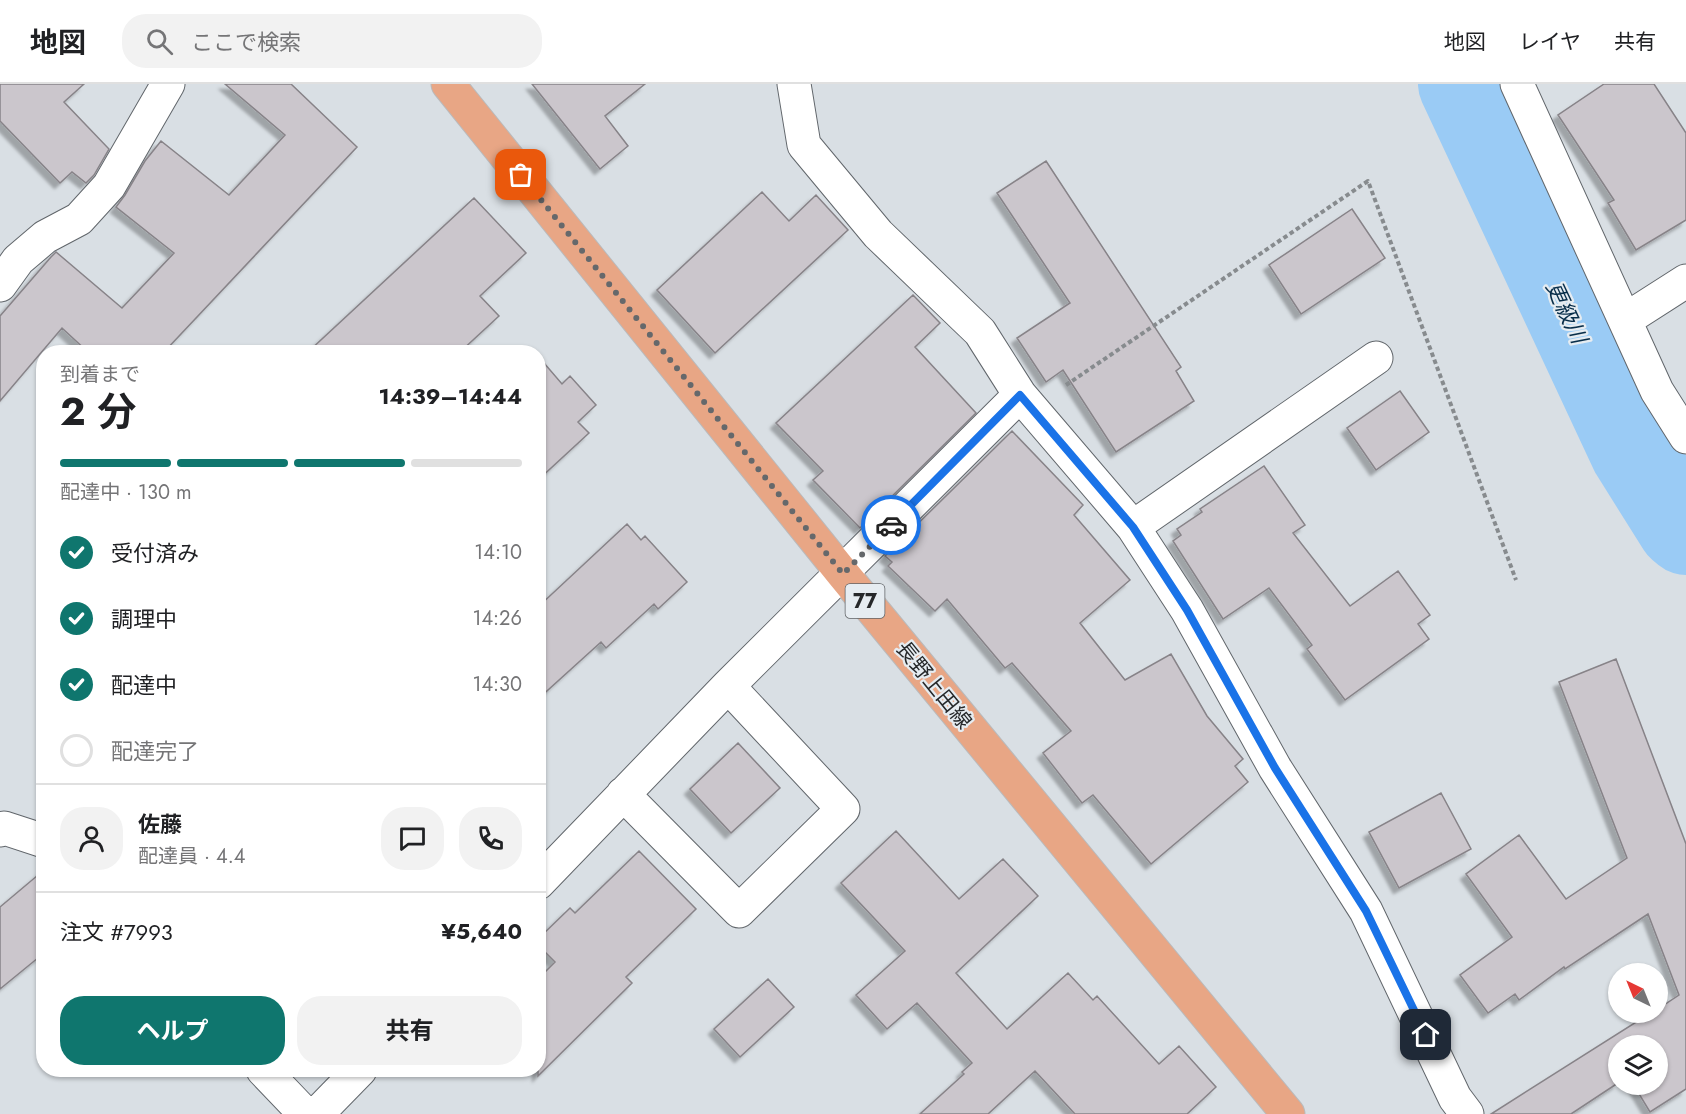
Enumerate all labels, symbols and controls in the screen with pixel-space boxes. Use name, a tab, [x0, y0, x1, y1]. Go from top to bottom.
search box	[122, 14, 542, 68]
text: 地図	[30, 22, 86, 63]
icon: search	[143, 25, 176, 58]
text: ここで検索	[191, 26, 301, 58]
text: 地図	[1444, 27, 1486, 57]
text: レイヤ	[1519, 27, 1581, 57]
text: 共有	[1614, 27, 1656, 57]
pin	[495, 149, 546, 200]
icon: bag	[504, 158, 537, 191]
water label: 更級川	[1539, 275, 1596, 350]
text: 到着まで	[60, 360, 140, 389]
text: 14:39–14:44	[378, 380, 522, 412]
text: 2 分	[60, 383, 136, 440]
text: 配達中 · 130 m	[60, 478, 192, 507]
courier	[861, 495, 921, 555]
icon: car	[875, 509, 908, 542]
icon: check	[60, 536, 93, 569]
text: 受付済み	[111, 537, 199, 569]
text: 14:10	[474, 538, 522, 567]
road number: 77	[846, 584, 884, 618]
icon: check	[60, 602, 93, 635]
text: 調理中	[111, 603, 177, 635]
text: 14:26	[472, 604, 522, 633]
street label: 長野上田線	[889, 635, 979, 735]
icon: check	[60, 668, 93, 701]
text: 配達中	[111, 669, 177, 701]
text: 14:30	[472, 670, 522, 699]
text: 配達完了	[111, 735, 199, 767]
button: person	[60, 807, 123, 870]
button: chat	[381, 807, 444, 870]
button: phone	[459, 807, 522, 870]
text: 佐藤	[138, 808, 182, 840]
text: 配達員 · 4.4	[138, 842, 245, 871]
text: ¥5,640	[441, 915, 522, 947]
text: 注文 #7993	[60, 916, 173, 948]
north arrow	[1608, 963, 1668, 1023]
map controls	[1608, 963, 1668, 1095]
button: ヘルプ	[60, 996, 285, 1065]
button: 共有	[297, 996, 522, 1065]
pin	[1400, 1009, 1451, 1060]
icon: home	[1409, 1018, 1442, 1051]
button: layers	[1608, 1035, 1668, 1095]

